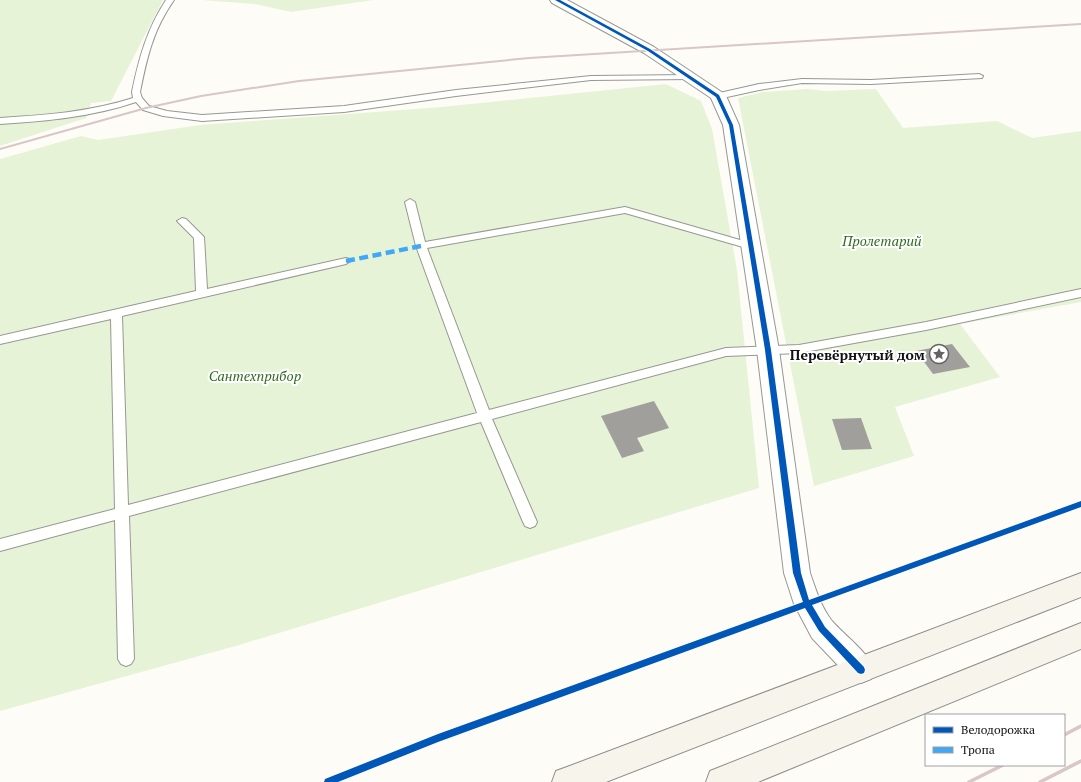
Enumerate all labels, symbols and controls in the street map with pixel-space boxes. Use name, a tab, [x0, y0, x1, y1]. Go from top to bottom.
park label: Пролетарий	[841, 231, 922, 250]
place icon: Перевёрнутый дом	[928, 343, 950, 365]
place label: Перевёрнутый дом	[790, 345, 925, 364]
park label: Сантехприбор	[209, 366, 302, 385]
legend	[925, 714, 1065, 766]
text: Велодорожка	[961, 722, 1035, 737]
text: Тропа	[961, 742, 995, 757]

